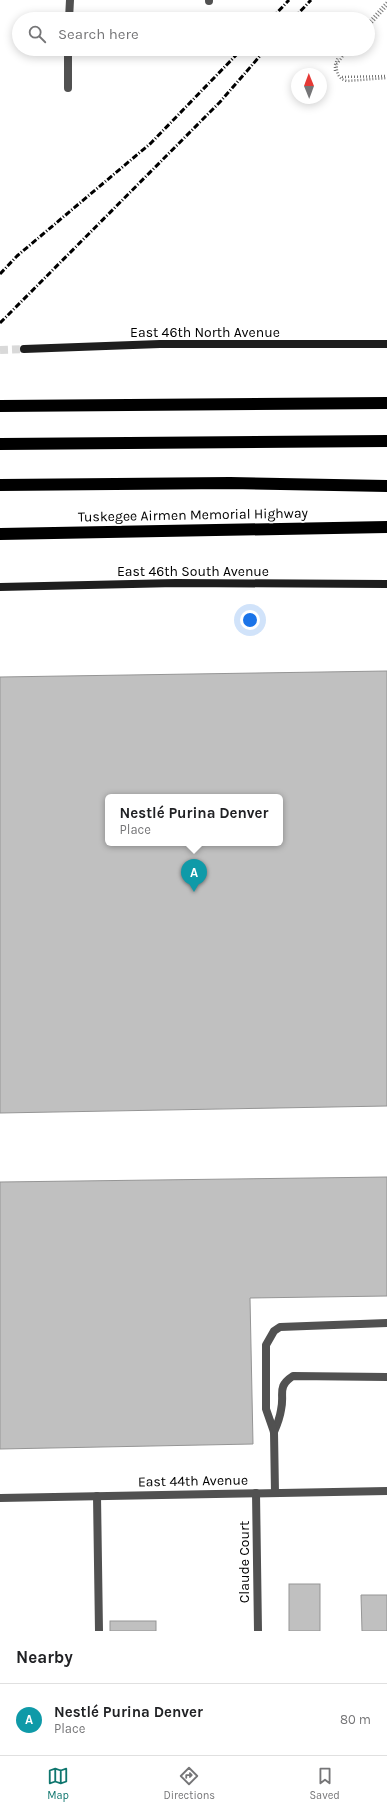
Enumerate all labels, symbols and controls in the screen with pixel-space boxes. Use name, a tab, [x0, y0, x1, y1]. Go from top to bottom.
search box	[12, 12, 375, 56]
icon: search	[26, 23, 48, 45]
text: Search here	[58, 25, 139, 43]
north arrow	[291, 68, 327, 104]
street label: East 46th North Avenue	[130, 324, 280, 341]
street label: Tuskegee Airmen Memorial Highway	[78, 504, 309, 526]
street label: East 46th South Avenue	[117, 563, 269, 580]
your location	[240, 610, 260, 630]
popup	[105, 794, 283, 846]
text: Nestlé Purina Denver	[120, 804, 268, 822]
text: Place	[120, 822, 151, 837]
pin: A	[181, 859, 207, 892]
street label: East 44th Avenue	[138, 1472, 248, 1490]
street label: Claude Court	[236, 1521, 253, 1603]
text: Nearby	[16, 1647, 73, 1667]
text: Nestlé Purina Denver	[54, 1703, 203, 1721]
text: A	[25, 1712, 33, 1727]
text: 80 m	[340, 1712, 371, 1727]
text: Place	[54, 1721, 85, 1736]
tab: Map	[47, 1765, 69, 1802]
tab: Directions	[163, 1765, 215, 1802]
tab: Saved	[309, 1765, 340, 1802]

